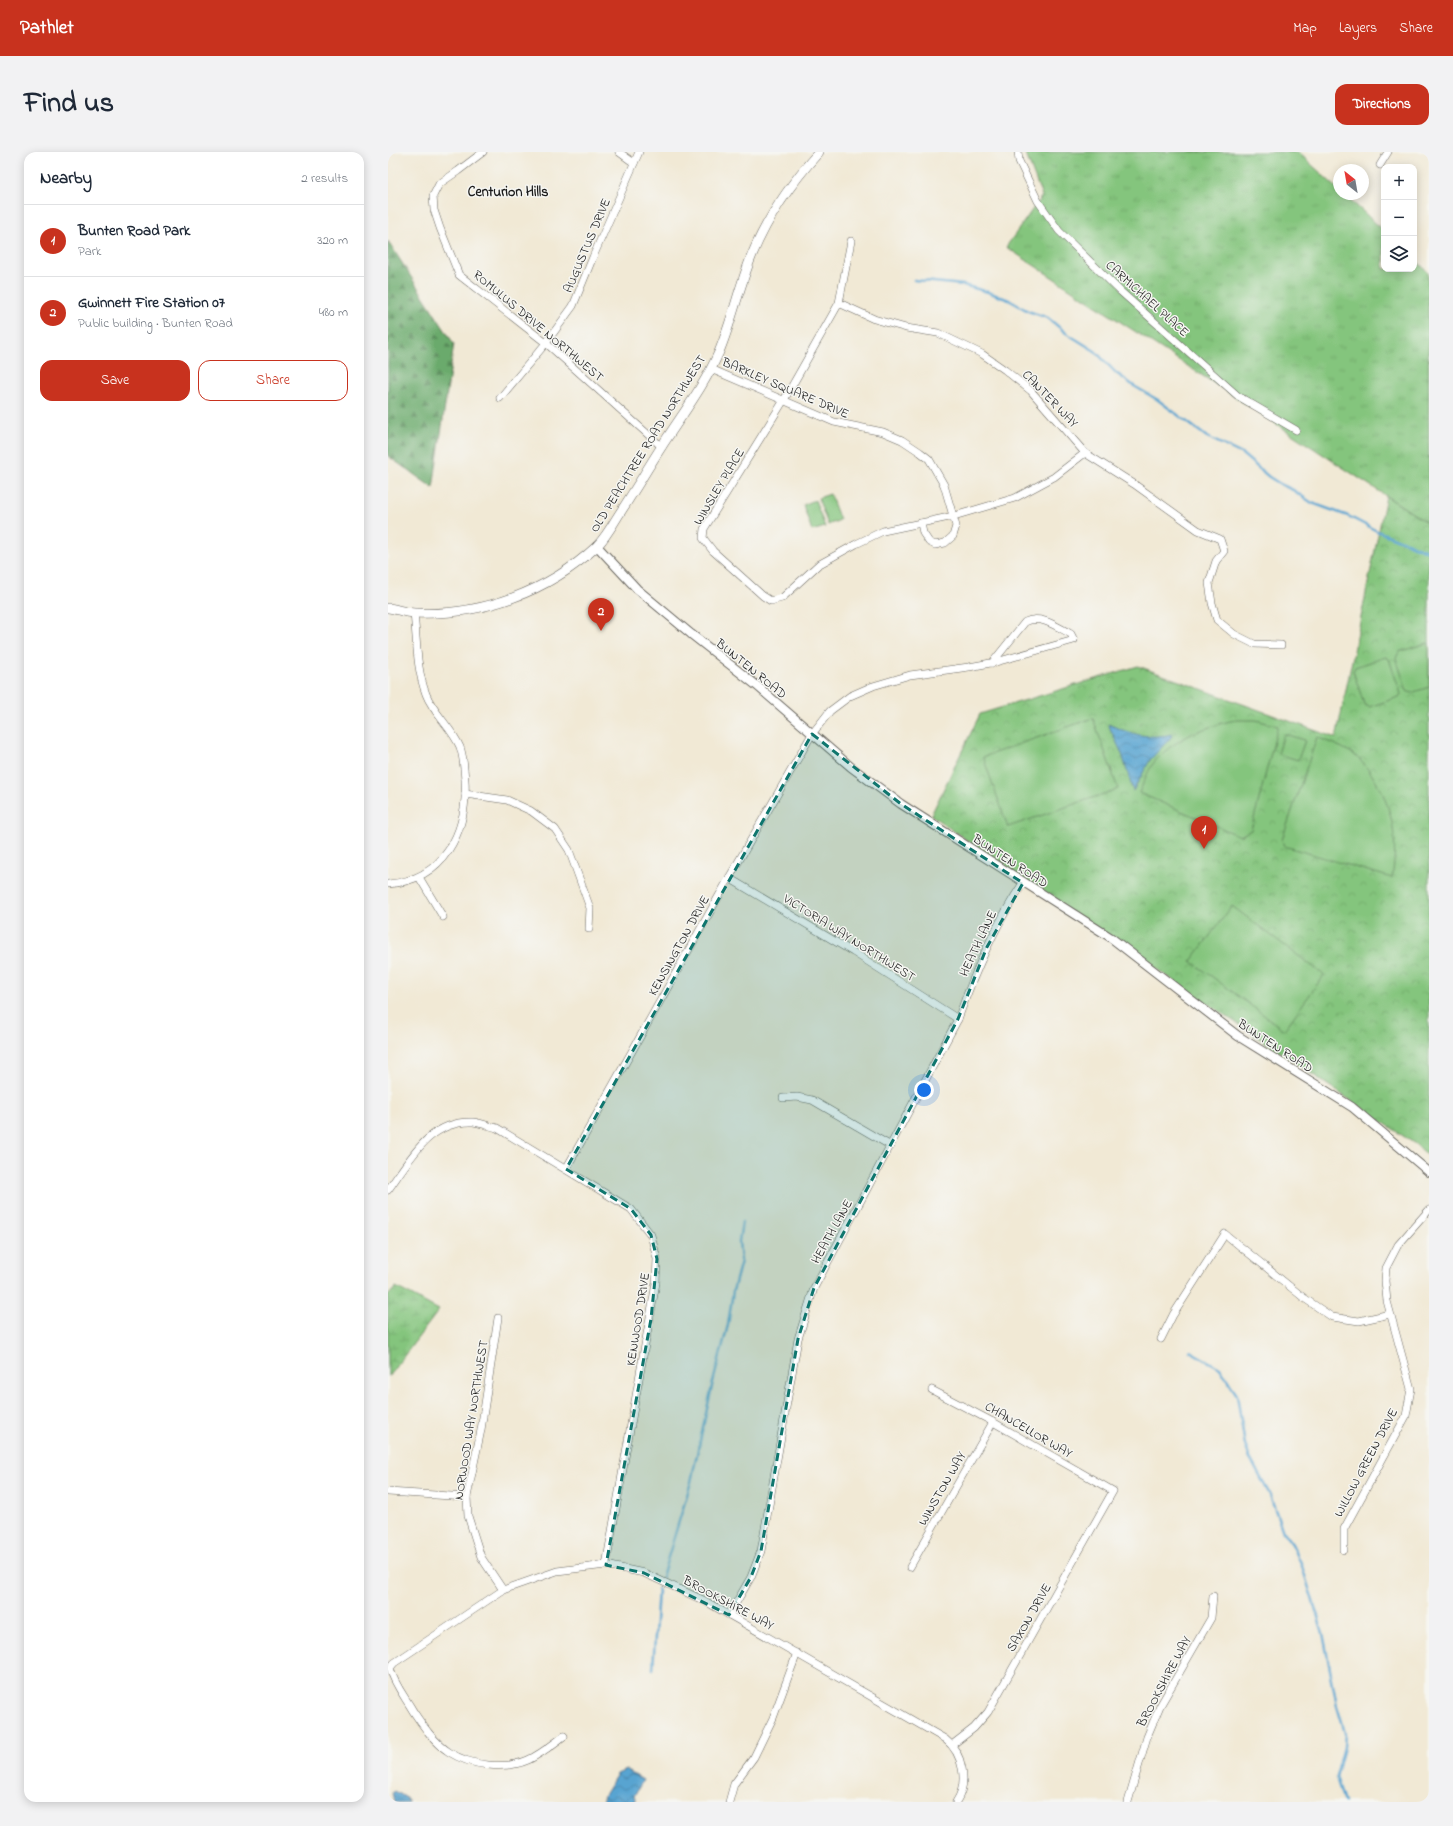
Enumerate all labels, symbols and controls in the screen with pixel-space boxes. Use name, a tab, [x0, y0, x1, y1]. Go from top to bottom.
text: Pathlet	[20, 15, 74, 42]
text: Map	[1293, 18, 1317, 39]
text: Layers	[1339, 18, 1377, 39]
text: Share	[1399, 18, 1433, 39]
text: Find us	[24, 84, 114, 125]
button: Directions	[1335, 84, 1429, 125]
north arrow	[1333, 164, 1369, 200]
map controls	[1381, 164, 1417, 272]
button: +	[1381, 164, 1417, 200]
text: Nearby	[40, 166, 92, 191]
text: 2 results	[301, 169, 348, 188]
district label: Centurion Hills	[468, 182, 548, 203]
street label: AUGUSTUS DRIVE	[559, 195, 616, 296]
button: −	[1381, 200, 1417, 236]
text: Bunten Road Park	[78, 220, 190, 242]
text: 1	[51, 231, 55, 250]
text: 320 m	[317, 231, 348, 250]
button: layers	[1381, 236, 1417, 272]
text: Park	[78, 242, 102, 261]
street label: CARMICHAEL PLACE	[1101, 256, 1193, 342]
street label: ROMULUS DRIVE NORTHWEST	[469, 266, 608, 387]
text: Gwinnett Fire Station 07	[78, 292, 225, 314]
text: 2	[50, 303, 56, 322]
text: 480 m	[319, 303, 348, 322]
text: Public building · Bunten Road	[78, 314, 233, 333]
street label: OLD PEACHTREE ROAD NORTHWEST	[586, 351, 711, 536]
street label: BARKLEY SQUARE DRIVE	[718, 353, 852, 424]
button: Save	[40, 360, 190, 401]
button: Share	[198, 360, 348, 401]
street label: CANTER WAY	[1017, 366, 1082, 432]
street label: WINSLEY PLACE	[689, 445, 750, 529]
pin: 2	[588, 598, 614, 631]
street label: BUNTEN ROAD	[711, 634, 791, 704]
pin: 1	[1191, 816, 1217, 849]
street label: BUNTEN ROAD	[968, 829, 1052, 893]
street label: VICTORIA WAY NORTHWEST	[779, 889, 919, 987]
street label: KENSINGTON DRIVE	[644, 892, 715, 999]
street label: HEATH LANE	[955, 907, 1002, 980]
street label: BUNTEN ROAD	[1233, 1014, 1317, 1078]
your location	[914, 1080, 934, 1100]
street label: HEATH LANE	[807, 1196, 858, 1267]
street label: KENWOOD DRIVE	[622, 1271, 655, 1367]
street label: NORWOOD WAY NORTHWEST	[449, 1338, 494, 1502]
street label: CHANCELLOR WAY	[981, 1397, 1076, 1463]
street label: WILLOW GREEN DRIVE	[1330, 1405, 1403, 1520]
street label: WINSTON WAY	[913, 1448, 971, 1529]
street label: BROOKSHIRE WAY	[678, 1571, 777, 1635]
street label: SAXON DRIVE	[1002, 1580, 1057, 1656]
street label: BROOKSHIRE WAY	[1132, 1633, 1196, 1732]

